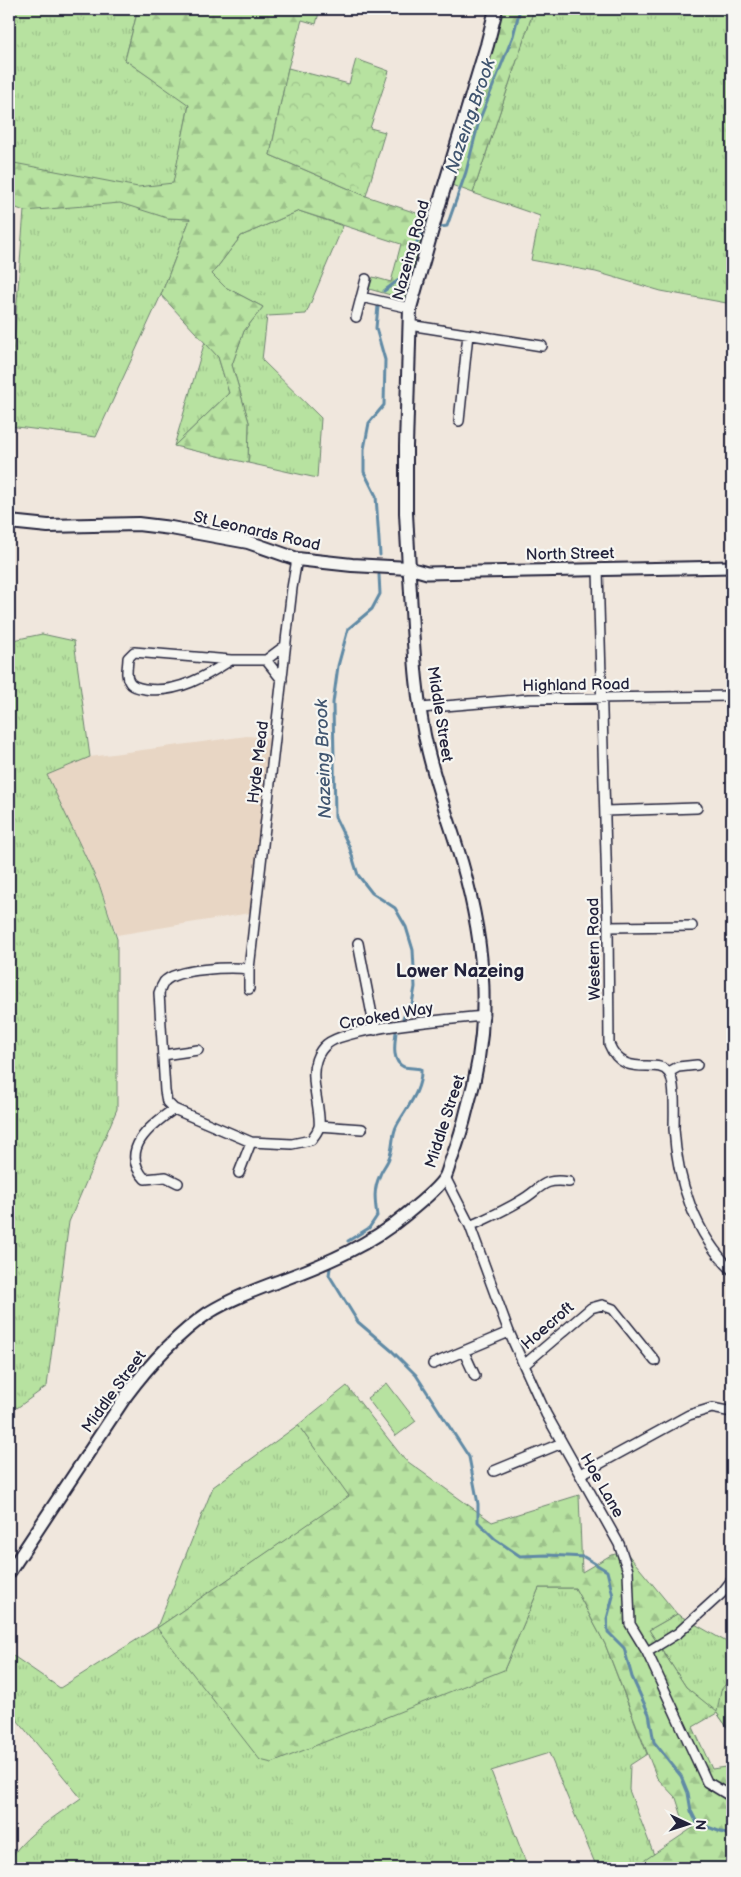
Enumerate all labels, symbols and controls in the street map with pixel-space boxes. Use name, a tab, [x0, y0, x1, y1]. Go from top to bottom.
water label: Nazeing Brook	[441, 55, 500, 176]
street label: Nazeing Road	[389, 198, 434, 303]
street label: St Leonards Road	[191, 508, 322, 555]
street label: North Street	[525, 544, 615, 565]
street label: Middle Street	[423, 665, 456, 764]
street label: Highland Road	[522, 675, 630, 696]
water label: Nazeing Brook	[311, 698, 336, 819]
street label: Hyde Mead	[244, 720, 273, 805]
street label: Western Road	[584, 897, 605, 1001]
district label: Lower Nazeing	[396, 960, 524, 983]
street label: Crooked Way	[338, 999, 435, 1034]
street label: Middle Street	[421, 1072, 469, 1170]
street label: Hoecroft	[518, 1298, 578, 1354]
street label: Middle Street	[78, 1347, 150, 1437]
street label: Hoe Lane	[576, 1450, 628, 1522]
north arrow	[664, 1800, 714, 1850]
text: N	[692, 1819, 709, 1831]

